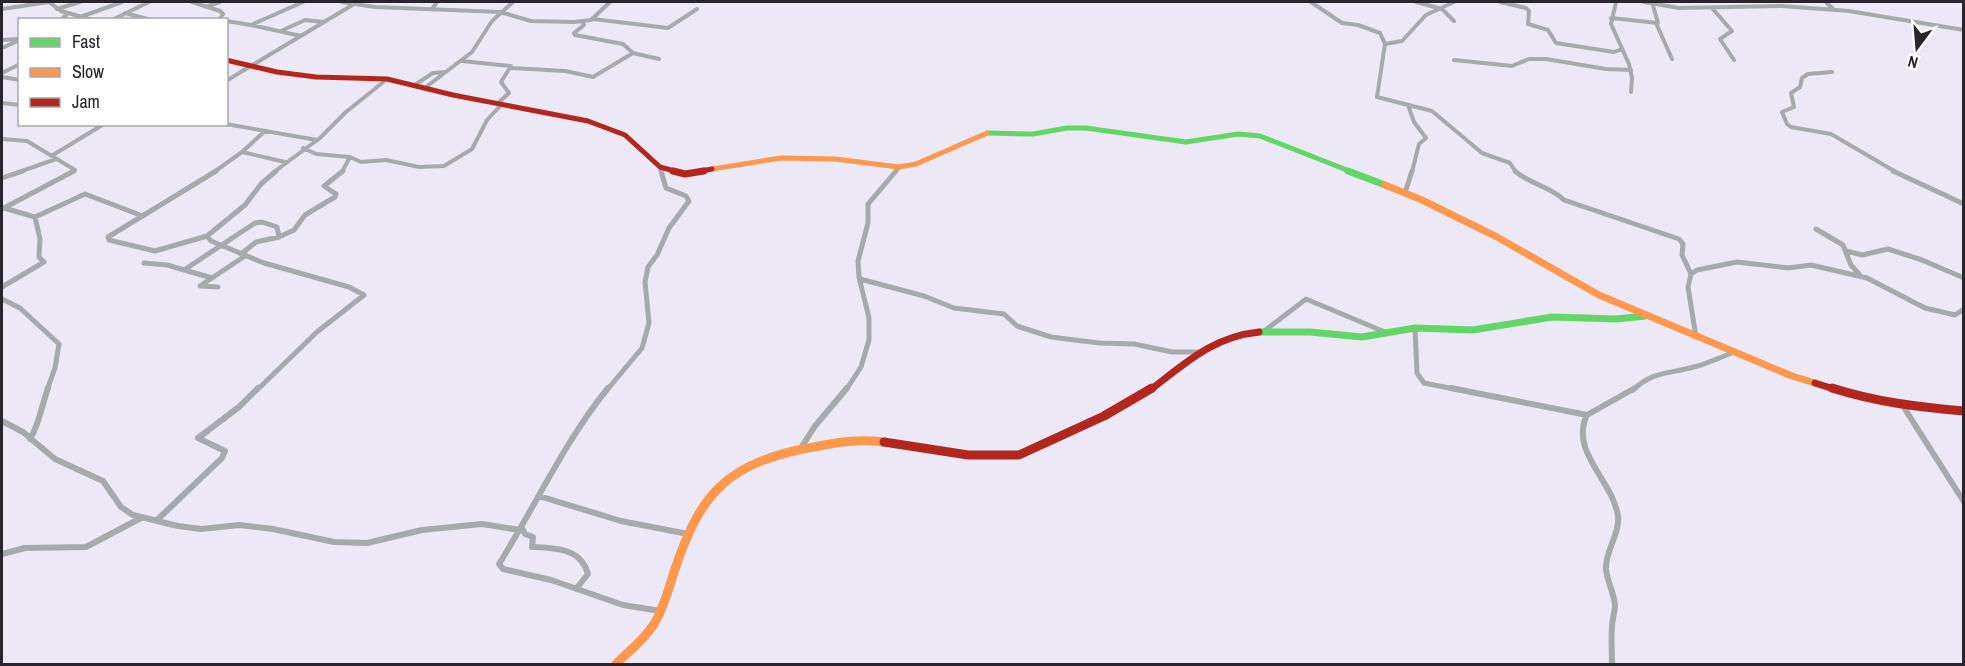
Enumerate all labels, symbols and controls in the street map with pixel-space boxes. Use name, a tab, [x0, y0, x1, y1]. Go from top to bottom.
legend	[18, 18, 228, 126]
north arrow	[1887, 18, 1947, 78]
text: Fast	[72, 29, 100, 54]
text: N	[1905, 51, 1920, 74]
text: Slow	[72, 59, 104, 84]
text: Jam	[72, 89, 100, 114]

